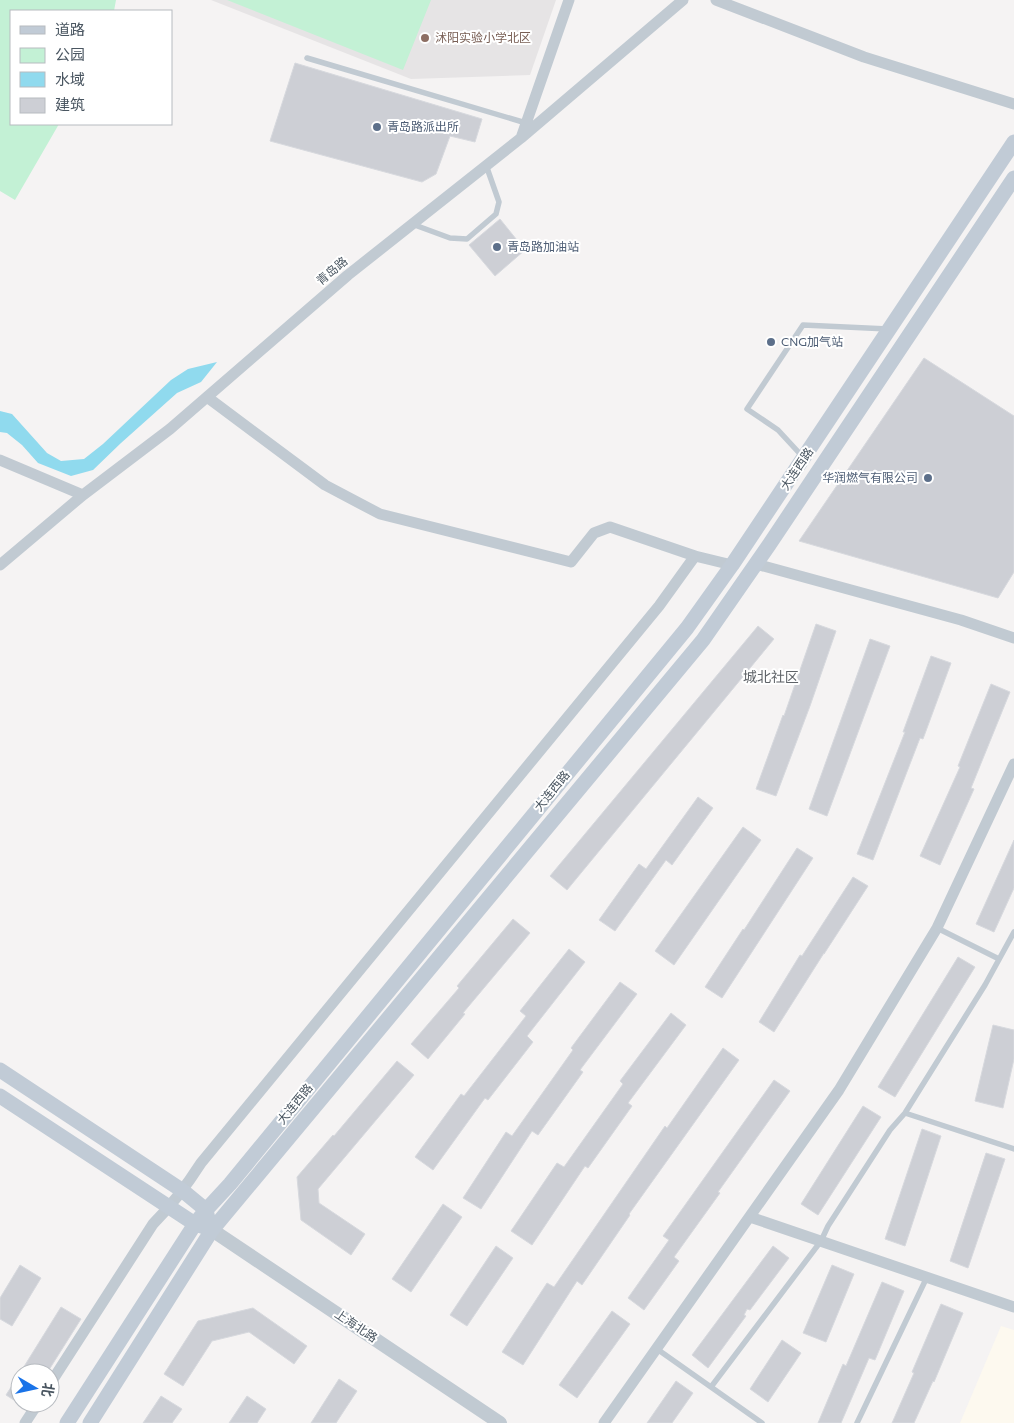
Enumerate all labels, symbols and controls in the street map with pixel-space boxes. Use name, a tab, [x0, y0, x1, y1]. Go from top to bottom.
legend	[10, 10, 172, 125]
text: 道路	[55, 20, 85, 38]
place label: 沭阳实验小学北区	[435, 30, 531, 44]
marker: 沭阳实验小学北区	[419, 32, 431, 44]
text: 公园	[55, 45, 85, 63]
text: 水域	[55, 70, 85, 88]
text: 建筑	[55, 95, 85, 113]
place label: 青岛路派出所	[387, 119, 459, 133]
marker: 青岛路派出所	[371, 121, 383, 133]
place label: 青岛路加油站	[507, 239, 579, 253]
marker: 青岛路加油站	[491, 241, 503, 253]
street label: 青岛路	[313, 253, 350, 287]
place label: CNG加气站	[781, 334, 843, 348]
marker: CNG加气站	[765, 336, 777, 348]
street label: 大连西路	[777, 445, 815, 492]
place label: 华润燃气有限公司	[822, 470, 918, 484]
marker: 华润燃气有限公司	[922, 472, 934, 484]
district label: 城北社区	[743, 668, 799, 685]
street label: 大连西路	[531, 767, 572, 813]
street label: 大连西路	[274, 1080, 315, 1126]
street label: 上海北路	[333, 1306, 380, 1344]
north arrow	[10, 1363, 60, 1413]
text: 北	[39, 1382, 58, 1398]

